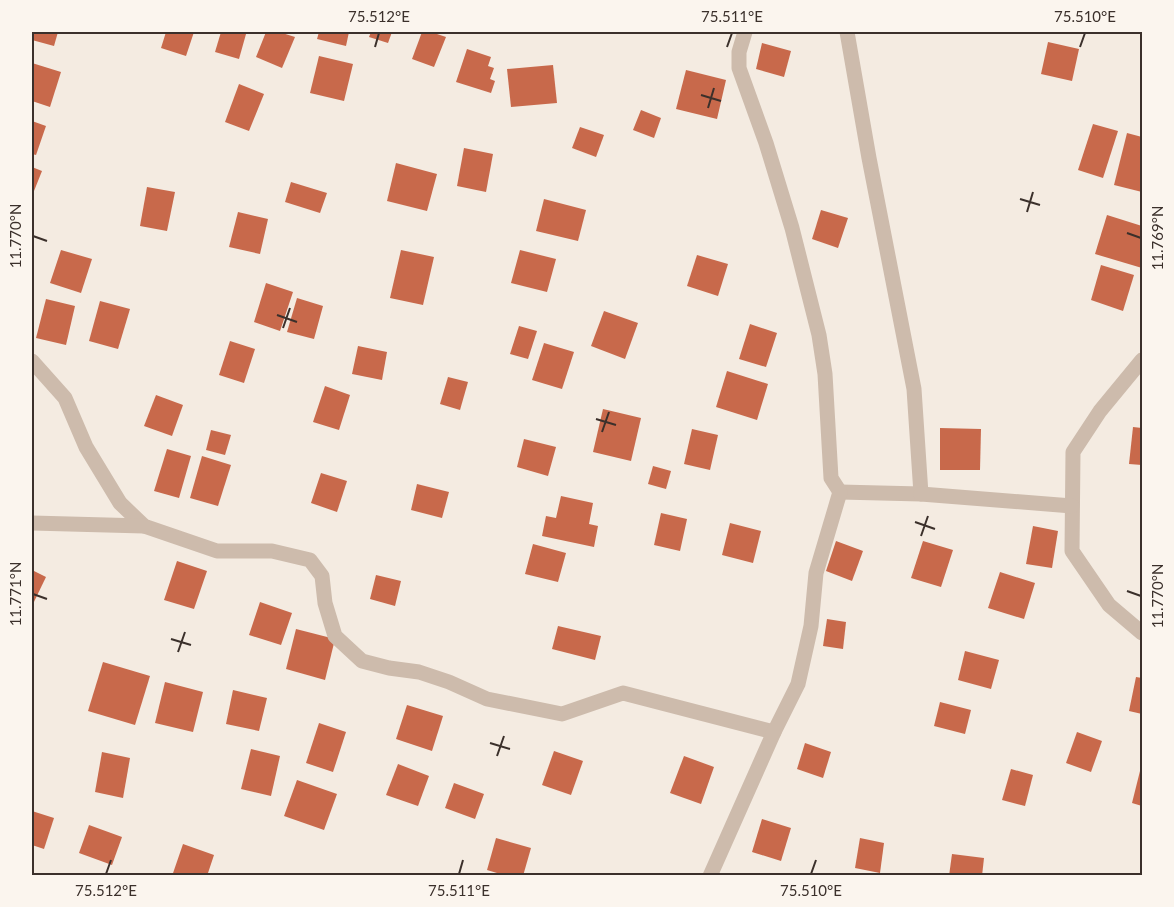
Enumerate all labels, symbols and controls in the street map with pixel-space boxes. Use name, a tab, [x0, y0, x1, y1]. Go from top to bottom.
text: 75.512°E	[348, 7, 410, 25]
text: 75.511°E	[701, 7, 763, 25]
text: 75.510°E	[1054, 7, 1116, 25]
text: 11.770°N	[6, 204, 24, 268]
text: 11.769°N	[1148, 206, 1166, 270]
text: 11.771°N	[6, 562, 24, 626]
text: 11.770°N	[1148, 564, 1166, 628]
text: 75.512°E	[75, 881, 137, 899]
text: 75.511°E	[428, 881, 490, 899]
text: 75.510°E	[780, 881, 842, 899]

